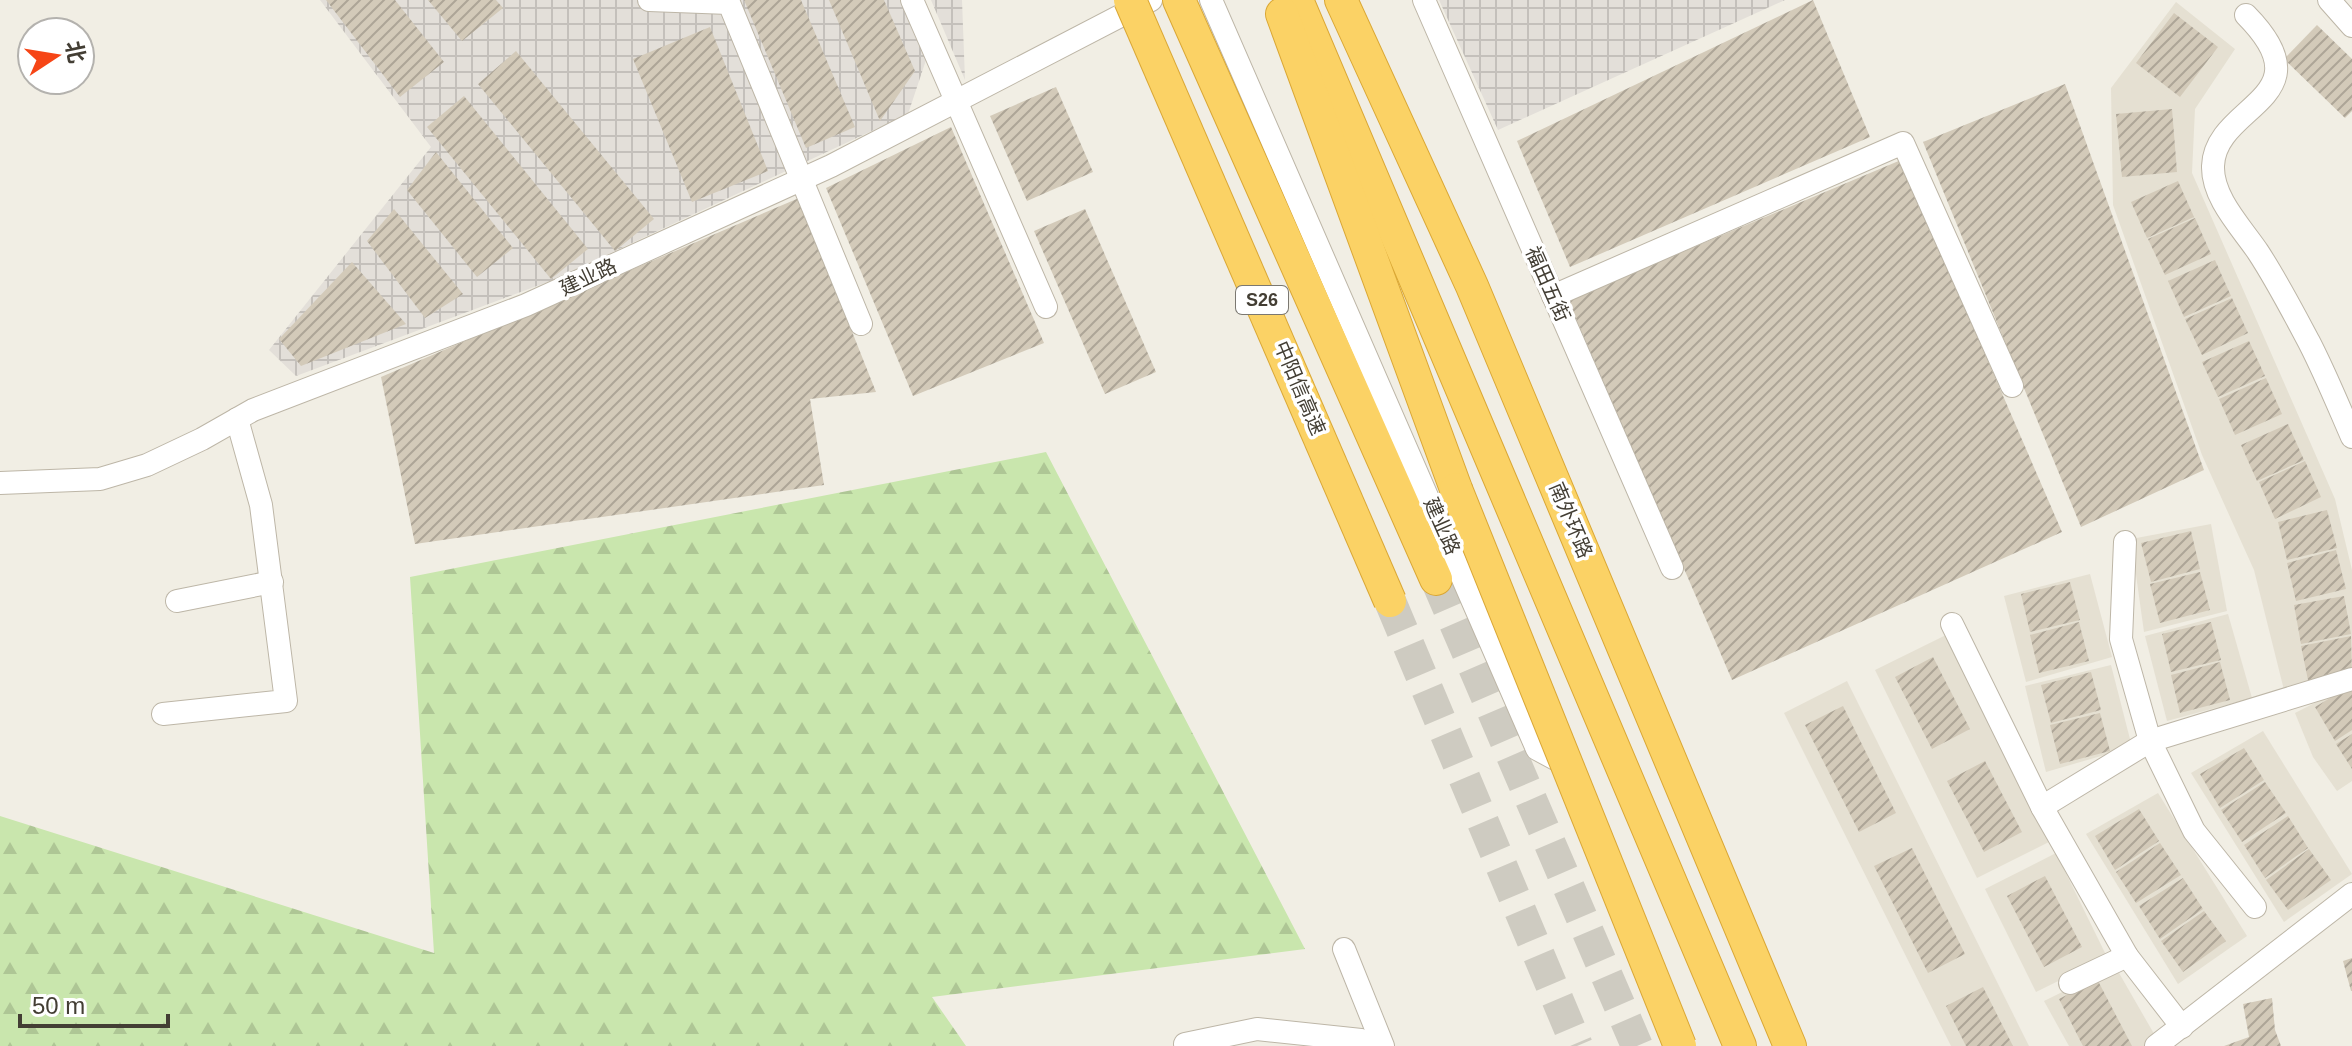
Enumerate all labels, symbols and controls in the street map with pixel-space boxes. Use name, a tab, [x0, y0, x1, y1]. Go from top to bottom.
north arrow	[16, 16, 96, 96]
text: 北	[61, 39, 90, 65]
street label: 福田五街	[1522, 243, 1574, 325]
street label: 建业路	[556, 254, 620, 300]
road number: S26	[1236, 286, 1288, 314]
street label: 中阳信高速	[1270, 338, 1330, 438]
street label: 南外环路	[1545, 479, 1597, 561]
street label: 建业路	[1420, 494, 1464, 558]
scale bar	[20, 978, 168, 1028]
text: 50 m	[32, 992, 85, 1019]

